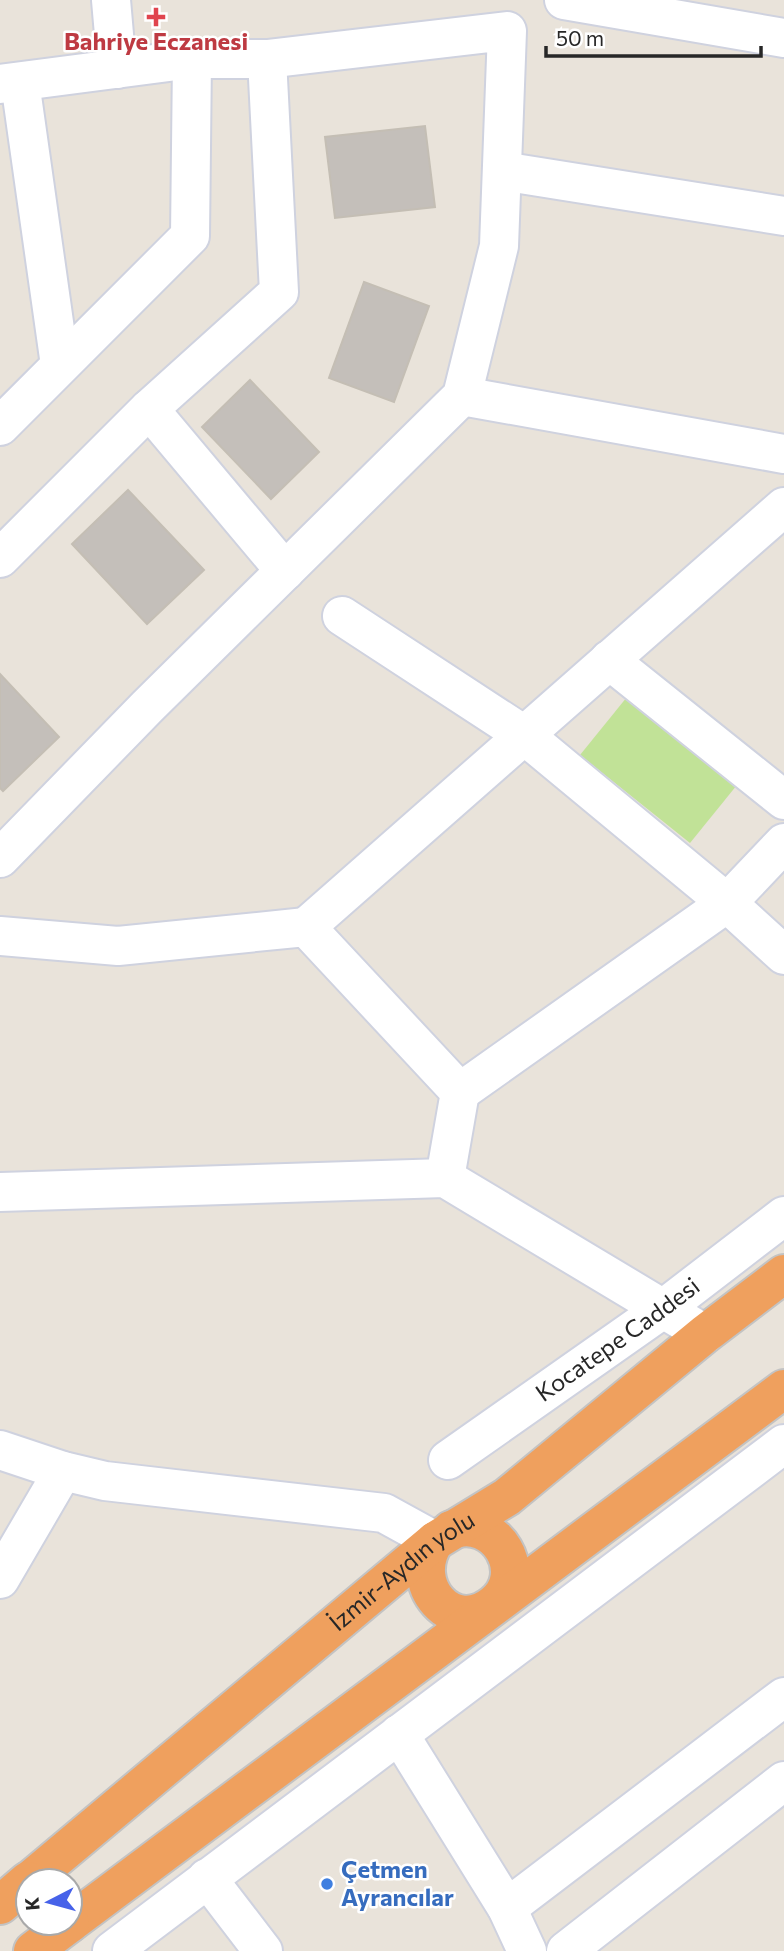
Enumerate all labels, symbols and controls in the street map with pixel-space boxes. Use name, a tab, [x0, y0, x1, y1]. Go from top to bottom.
marker: Bahriye Eczanesi	[148, 9, 164, 25]
scale bar	[546, 14, 761, 58]
text: 50 m	[556, 25, 604, 50]
place label: Bahriye Eczanesi	[64, 26, 248, 55]
street label: Kocatepe Caddesi	[529, 1270, 705, 1407]
street label: İzmir-Aydın yolu	[323, 1504, 479, 1636]
place label: Çetmen Ayrancılar	[341, 1854, 454, 1911]
north arrow	[14, 1867, 84, 1937]
marker: Çetmen Ayrancılar	[319, 1876, 335, 1892]
text: K	[19, 1896, 44, 1912]

